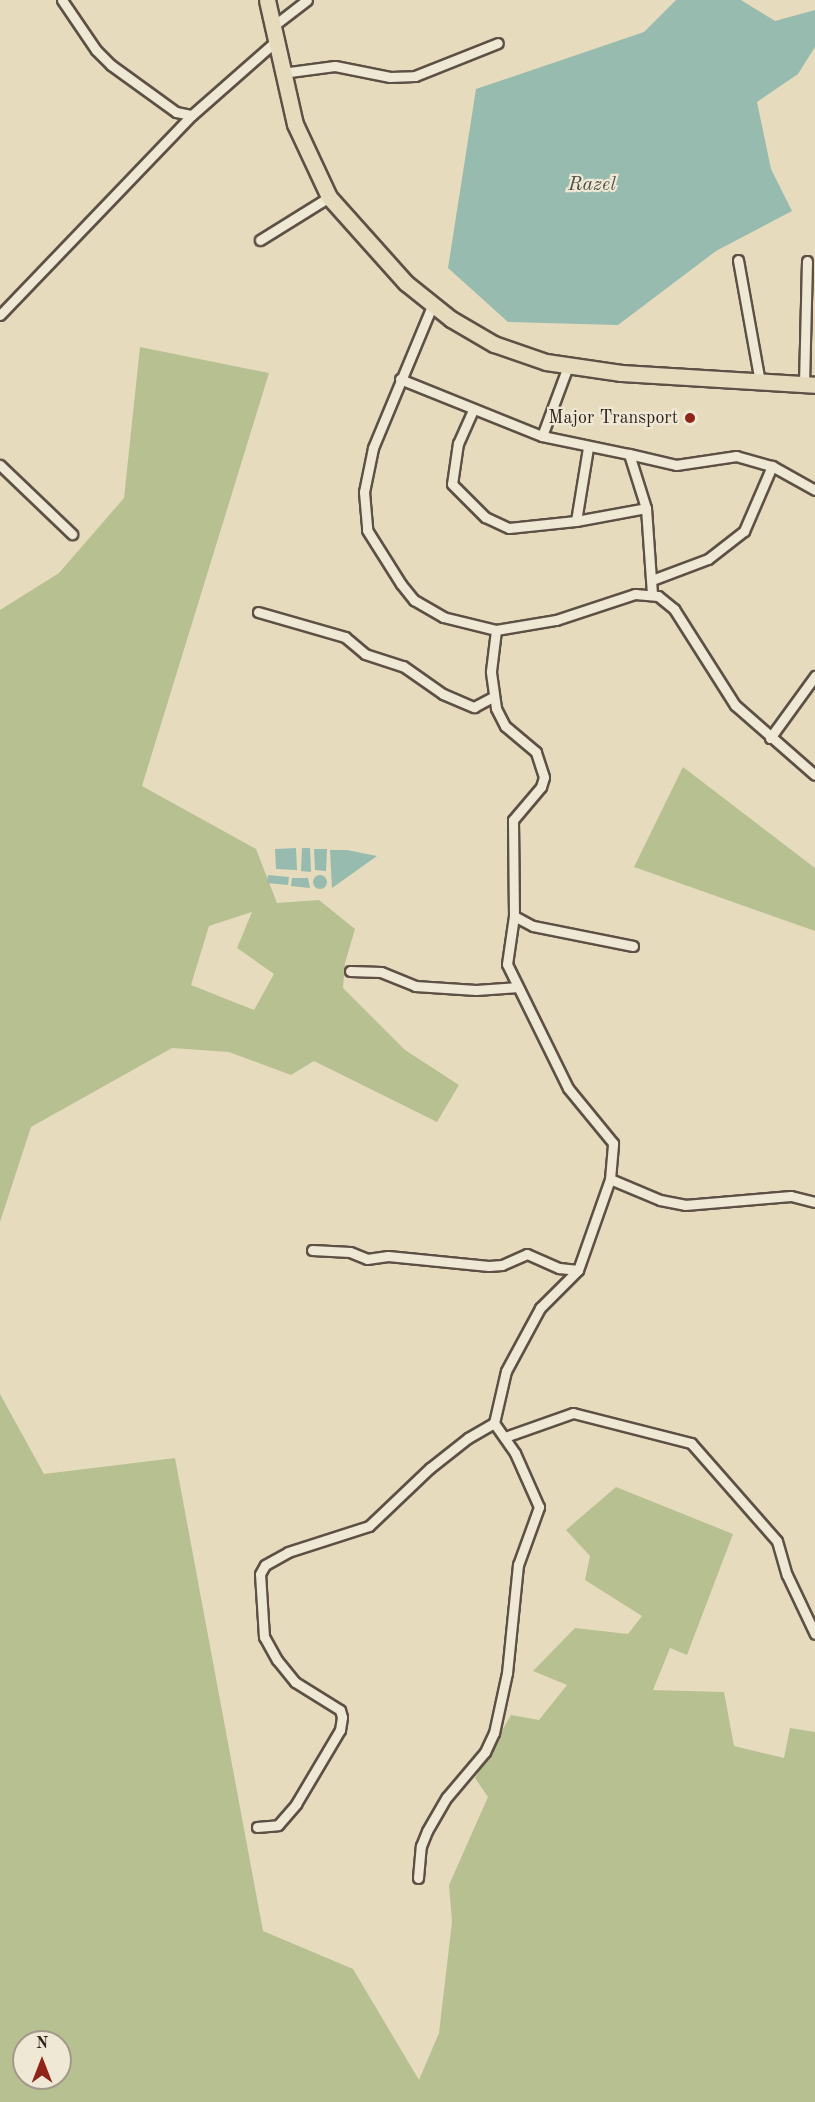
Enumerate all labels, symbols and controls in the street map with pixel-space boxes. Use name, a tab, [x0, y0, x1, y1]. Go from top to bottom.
water label: Razel	[568, 173, 616, 197]
place label: Major Transport	[548, 407, 678, 429]
marker: Major Transport	[683, 411, 697, 425]
north arrow	[12, 2030, 72, 2090]
text: N	[36, 2036, 48, 2052]

